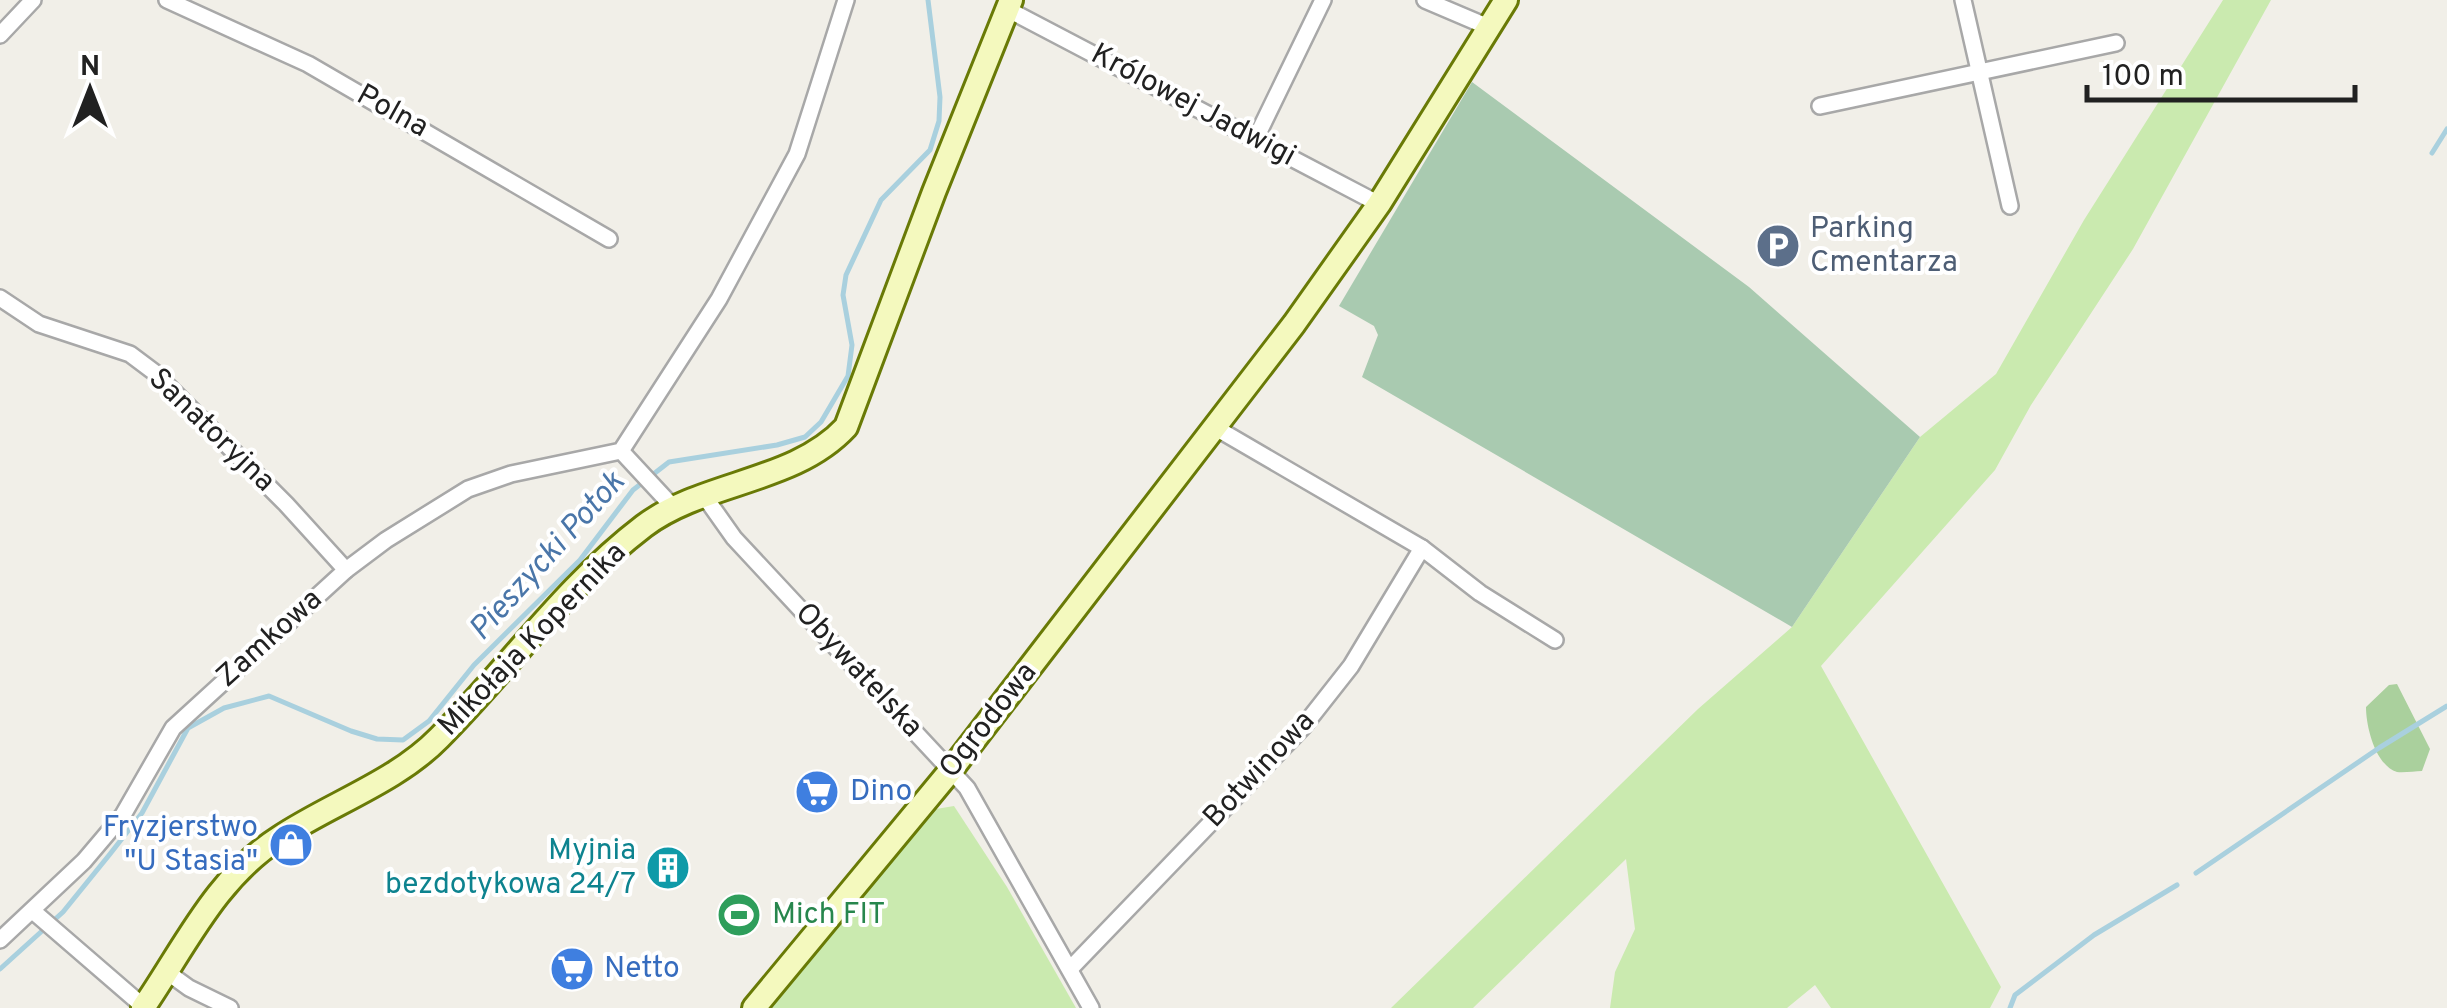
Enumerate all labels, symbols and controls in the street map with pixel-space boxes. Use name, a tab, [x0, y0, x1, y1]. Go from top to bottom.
street label: Królowej Jadwigi	[1084, 36, 1302, 176]
north arrow	[40, 40, 140, 140]
scale bar	[2087, 40, 2354, 102]
text: N	[80, 50, 100, 86]
text: 100 m	[2102, 59, 2184, 96]
street label: Polna	[350, 77, 434, 147]
place label: Parking Cmentarza	[1810, 211, 1958, 282]
parking icon: Parking Cmentarza	[1755, 223, 1801, 269]
street label: Sanatoryjna	[140, 361, 282, 501]
water label: Pieszycki Potok	[461, 463, 635, 650]
street label: Mikołaja Kopernika	[431, 535, 635, 745]
street label: Zamkowa	[210, 582, 330, 696]
street label: Obywatelska	[786, 596, 930, 746]
street label: Ogrodowa	[932, 656, 1046, 786]
street label: Botwinowa	[1196, 704, 1324, 836]
supermarket icon: Dino	[794, 769, 840, 815]
place label: Dino	[850, 774, 912, 811]
place label: Fryzjerstwo "U Stasia"	[103, 810, 258, 881]
shop icon: Fryzjerstwo "U Stasia"	[268, 822, 314, 868]
place label: Myjnia bezdotykowa 24/7	[385, 833, 636, 904]
building icon: Myjnia bezdotykowa 24/7	[645, 845, 691, 891]
sports icon: Mich FIT	[716, 892, 762, 938]
place label: Mich FIT	[772, 897, 885, 934]
supermarket icon: Netto	[549, 946, 595, 992]
place label: Netto	[604, 951, 680, 988]

